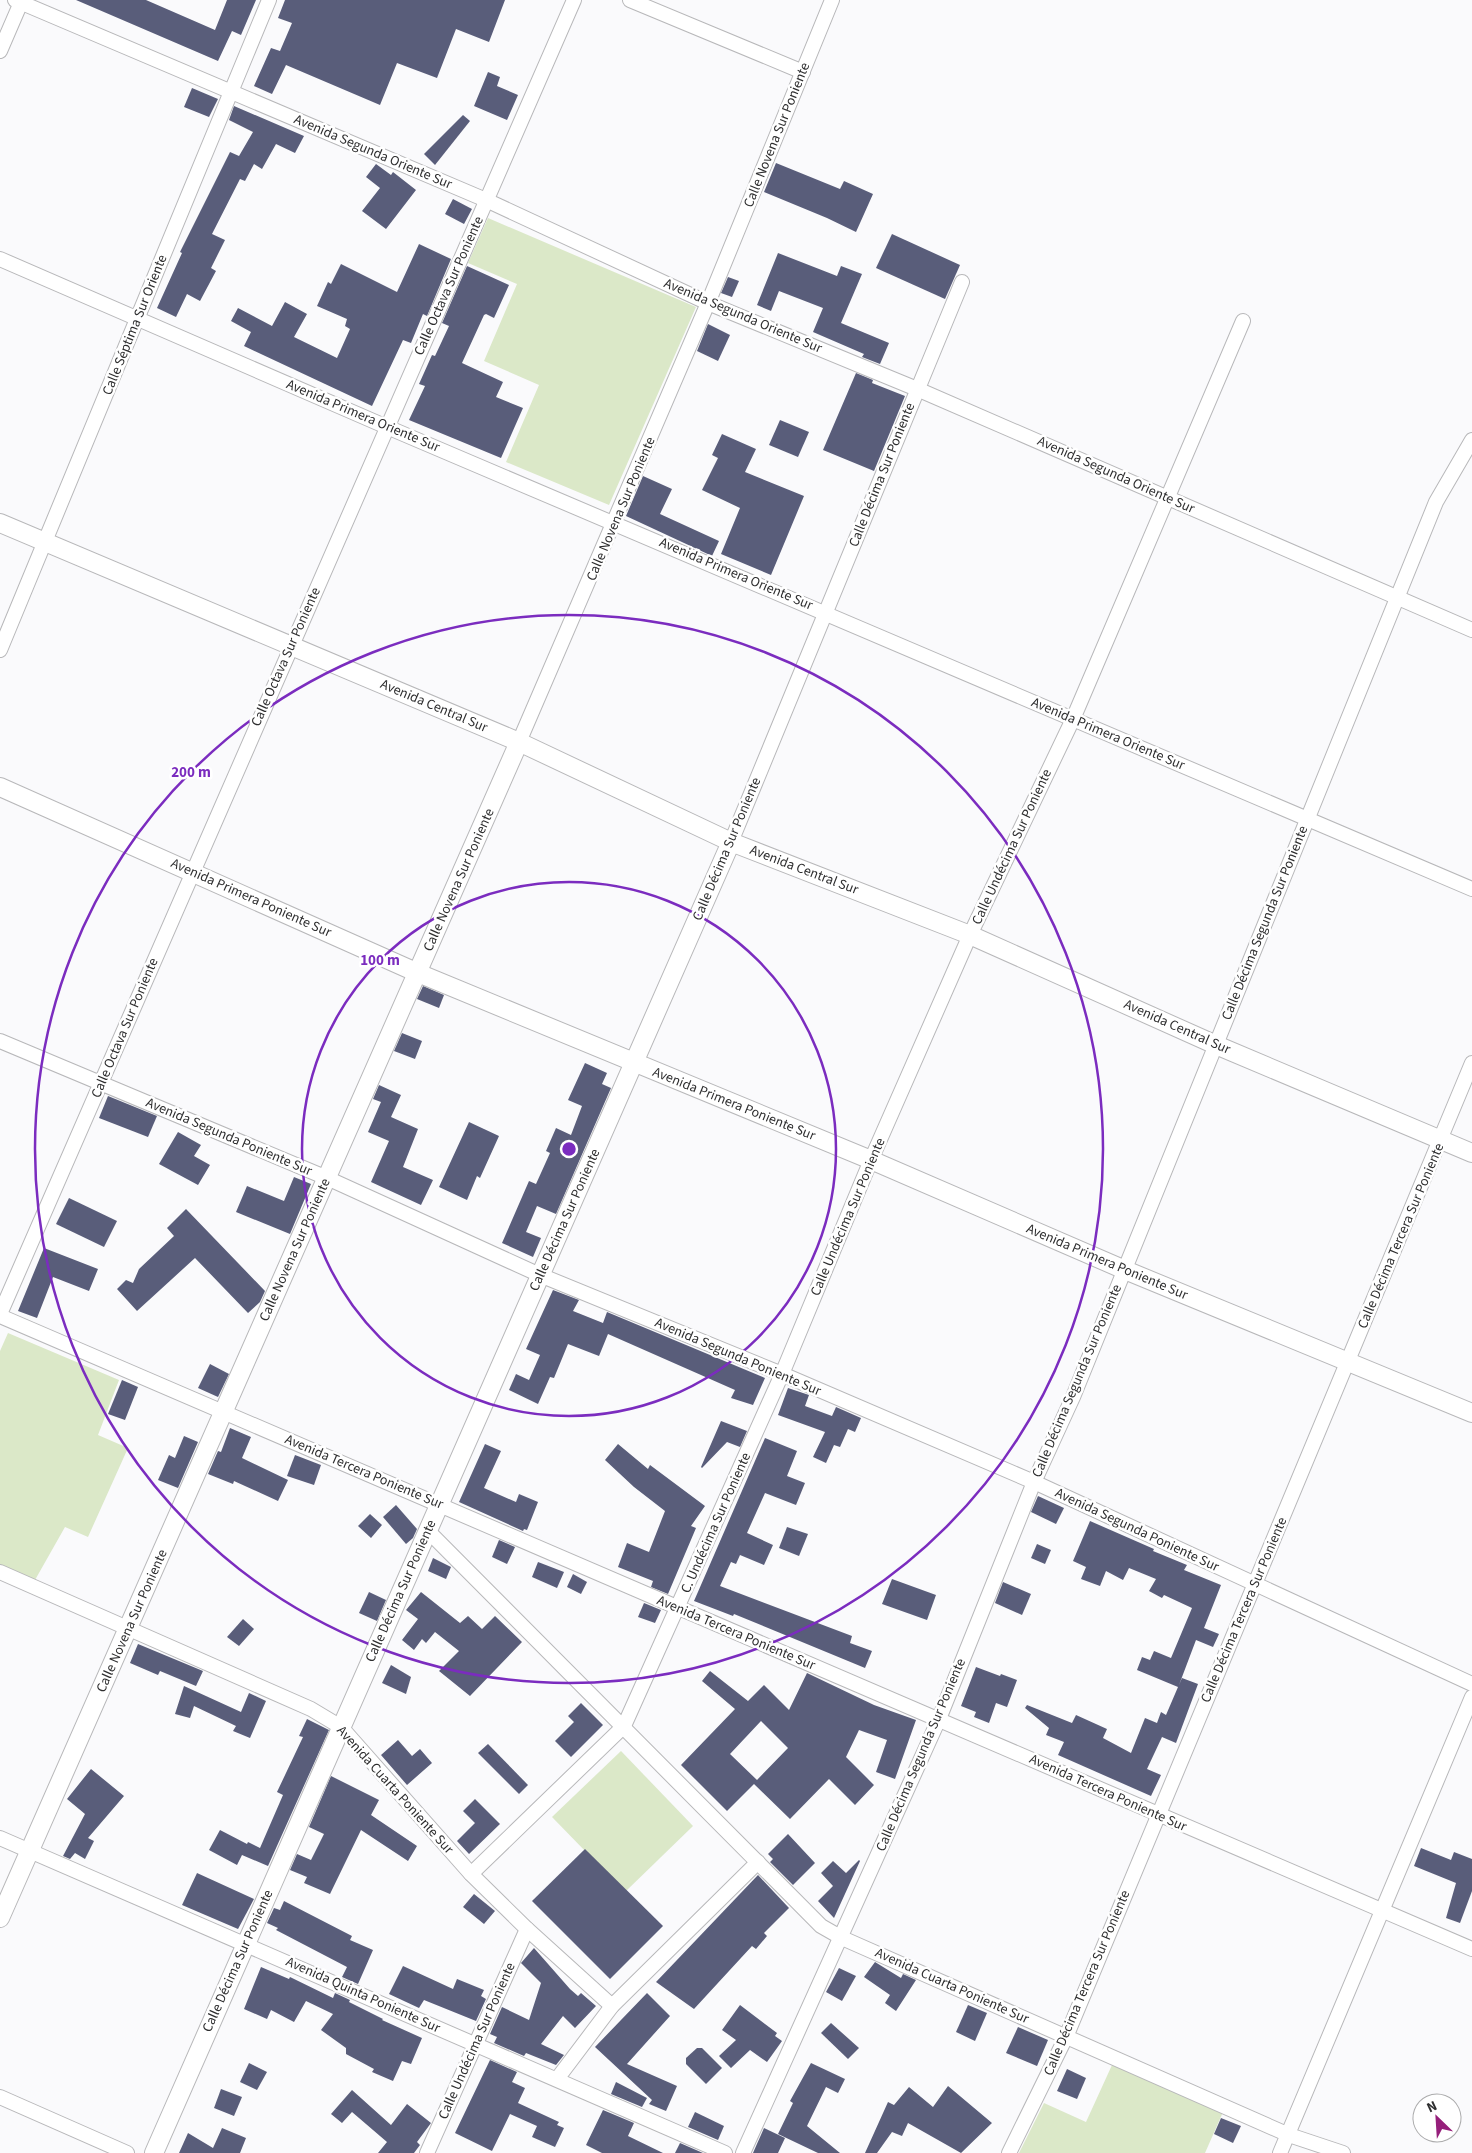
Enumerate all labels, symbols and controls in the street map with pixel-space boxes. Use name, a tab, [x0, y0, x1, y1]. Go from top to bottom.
street label: Calle Novena Sur Poniente	[739, 60, 815, 210]
street label: Avenida Segunda Oriente Sur	[291, 110, 455, 195]
street label: Calle Octava Sur Poniente	[409, 213, 489, 359]
street label: Calle Séptima Sur Oriente	[98, 252, 172, 398]
street label: Avenida Segunda Oriente Sur	[661, 274, 825, 359]
street label: Avenida Primera Oriente Sur	[283, 375, 443, 458]
street label: Calle Décima Sur Poniente	[844, 400, 920, 550]
street label: Avenida Segunda Oriente Sur	[1034, 431, 1198, 519]
street label: Calle Novena Sur Poniente	[582, 434, 660, 584]
street label: Avenida Primera Oriente Sur	[656, 533, 816, 616]
street label: Calle Octava Sur Poniente	[246, 584, 326, 730]
street label: Avenida Central Sur	[377, 674, 491, 738]
street label: Avenida Primera Oriente Sur	[1028, 693, 1188, 776]
text: 200 m	[171, 762, 211, 783]
street label: Calle Undécima Sur Poniente	[967, 766, 1057, 928]
street label: Calle Décima Sur Poniente	[688, 774, 766, 924]
street label: Calle Novena Sur Poniente	[418, 805, 500, 955]
street label: Calle Décima Segunda Sur Poniente	[1217, 823, 1313, 1023]
street label: Avenida Central Sur	[747, 840, 861, 900]
street label: Avenida Primera Poniente Sur	[167, 853, 335, 943]
text: 100 m	[360, 950, 400, 971]
street label: Calle Octava Sur Poniente	[86, 955, 164, 1101]
street label: Avenida Central Sur	[1120, 994, 1234, 1060]
street label: Avenida Primera Poniente Sur	[650, 1062, 819, 1146]
street label: Avenida Segunda Poniente Sur	[143, 1093, 315, 1181]
street label: Calle Undécima Sur Poniente	[806, 1135, 890, 1299]
centre of rings	[560, 1140, 578, 1158]
street label: Calle Décima Tercera Sur Poniente	[1353, 1140, 1449, 1332]
street label: Calle Décima Sur Poniente	[525, 1146, 605, 1294]
street label: Calle Novena Sur Poniente	[254, 1175, 336, 1325]
street label: Avenida Primera Poniente Sur	[1023, 1219, 1191, 1305]
street label: Calle Décima Segunda Sur Poniente	[1027, 1281, 1127, 1481]
street label: Avenida Segunda Poniente Sur	[652, 1313, 824, 1401]
street label: Avenida Tercera Poniente Sur	[282, 1429, 446, 1515]
street label: C. Undécima Sur Poniente	[676, 1449, 756, 1597]
street label: Avenida Segunda Poniente Sur	[1052, 1483, 1222, 1577]
street label: Calle Décima Tercera Sur Poniente	[1196, 1514, 1292, 1706]
street label: Calle Décima Sur Poniente	[361, 1517, 441, 1665]
street label: Calle Novena Sur Poniente	[91, 1546, 173, 1696]
street label: Avenida Tercera Poniente Sur	[654, 1590, 818, 1676]
street label: Calle Décima Segunda Sur Poniente	[871, 1655, 971, 1855]
street label: Avenida Cuarta Poniente Sur	[332, 1721, 458, 1859]
street label: Avenida Tercera Poniente Sur	[1026, 1749, 1190, 1837]
street label: Calle Décima Sur Poniente	[198, 1887, 278, 2035]
street label: Calle Décima Tercera Sur Poniente	[1039, 1887, 1135, 2079]
street label: Avenida Cuarta Poniente Sur	[872, 1943, 1032, 2029]
street label: Avenida Quinta Poniente Sur	[283, 1952, 444, 2038]
street label: Calle Undécima Sur Poniente	[433, 1959, 521, 2123]
north arrow	[1412, 2093, 1462, 2143]
text: N	[1423, 2096, 1440, 2118]

